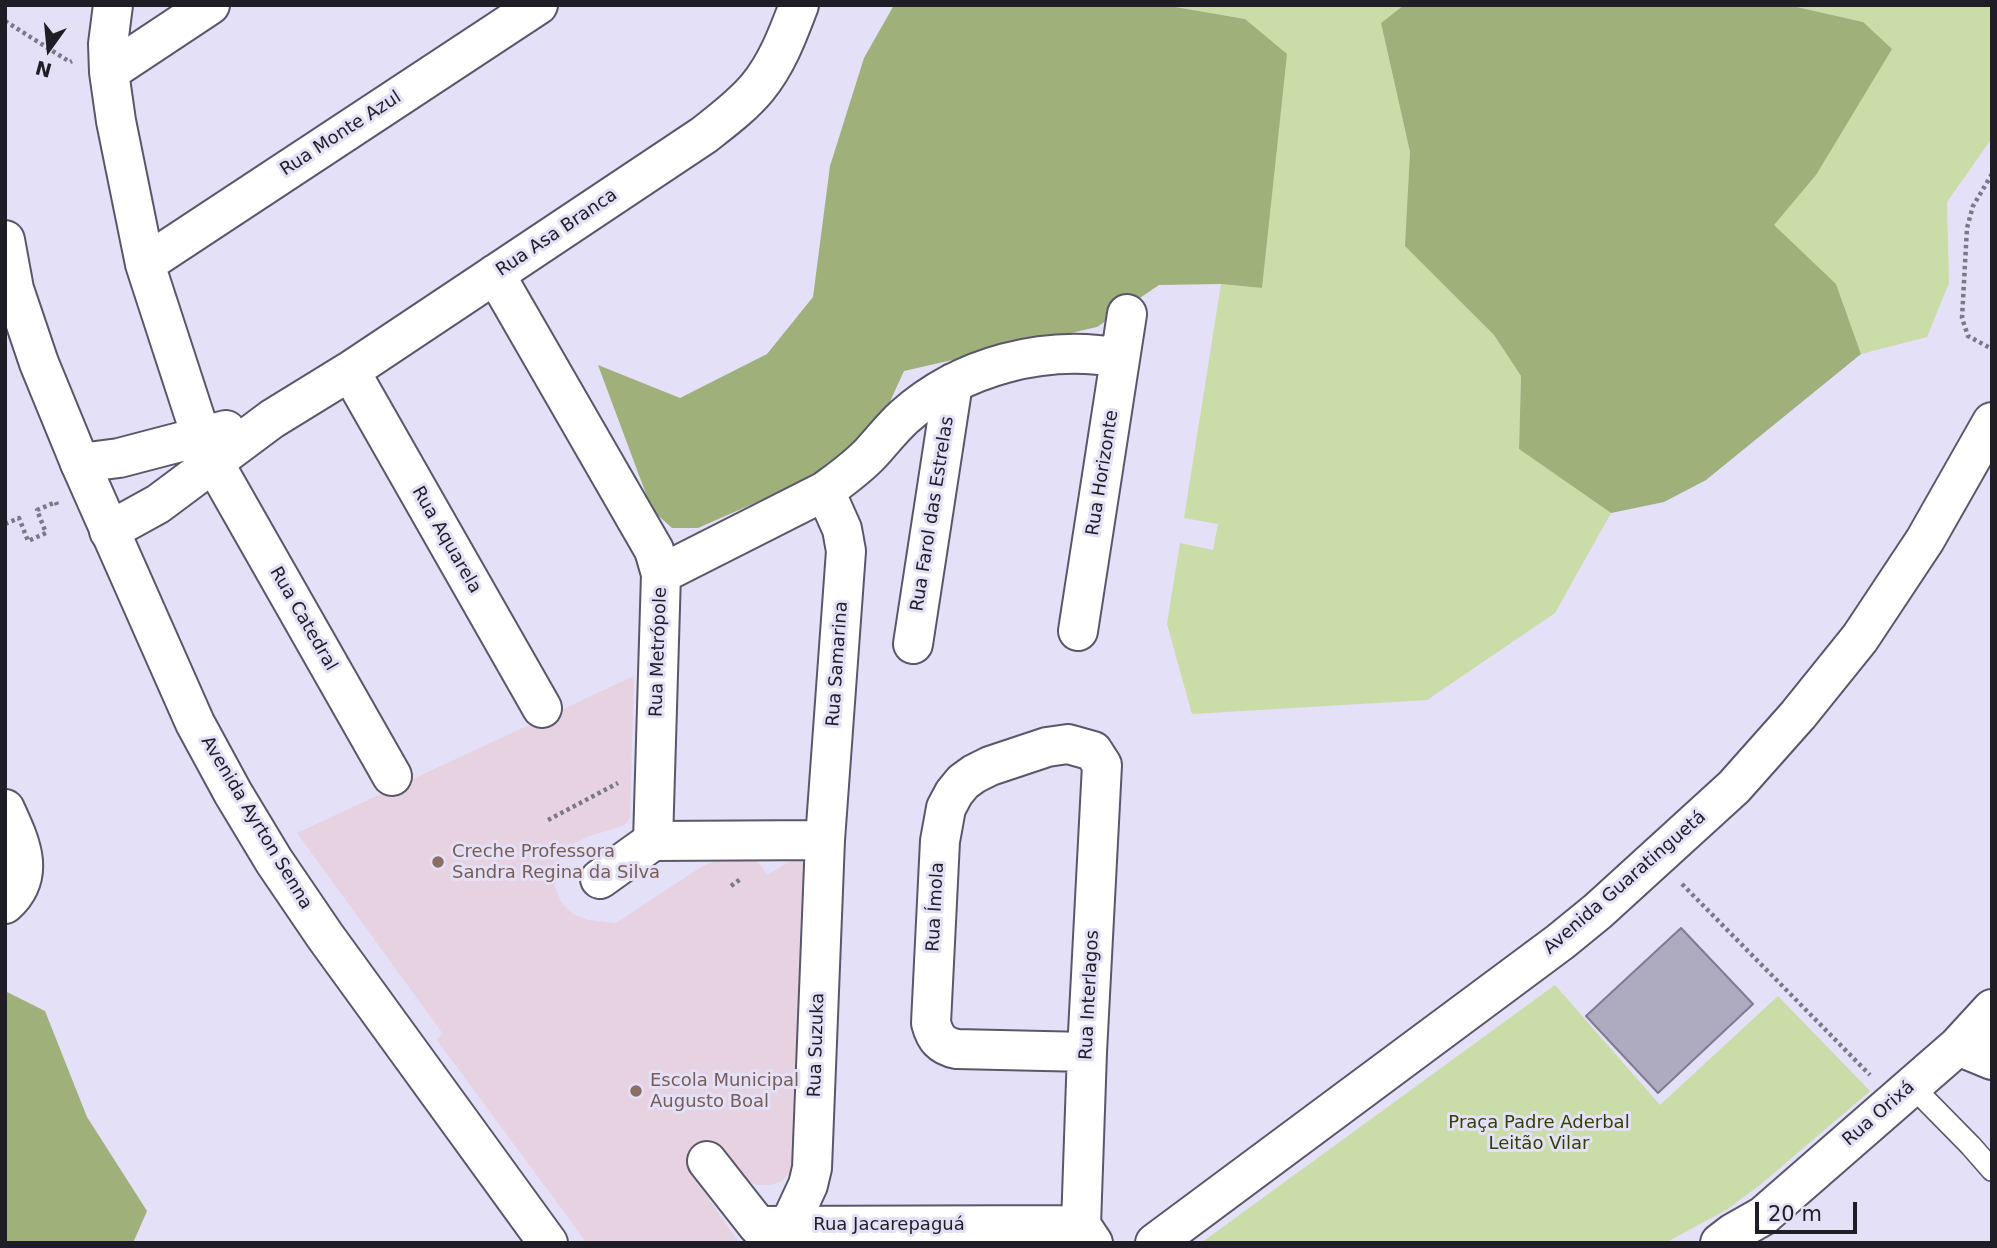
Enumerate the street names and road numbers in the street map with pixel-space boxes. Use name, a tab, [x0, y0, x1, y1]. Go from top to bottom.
street label: Rua Monte Azul	[276, 87, 406, 181]
street label: Rua Asa Branca	[492, 185, 622, 281]
street label: Rua Horizonte	[1082, 409, 1124, 537]
street label: Rua Farol das Estrelas	[907, 415, 959, 613]
street label: Rua Aquarela	[407, 483, 485, 597]
street label: Rua Catedral	[265, 563, 341, 675]
street label: Rua Metrópole	[646, 587, 672, 717]
street label: Rua Samarina	[823, 601, 853, 727]
street label: Avenida Ayrton Senna	[196, 732, 316, 914]
street label: Avenida Guaratinguetá	[1539, 807, 1711, 959]
street label: Rua Ímola	[923, 862, 949, 952]
street label: Rua Interlagos	[1076, 930, 1104, 1060]
street label: Rua Suzuka	[804, 992, 830, 1098]
street label: Rua Orixá	[1839, 1077, 1919, 1151]
street label: Rua Jacarepaguá	[813, 1214, 965, 1236]

